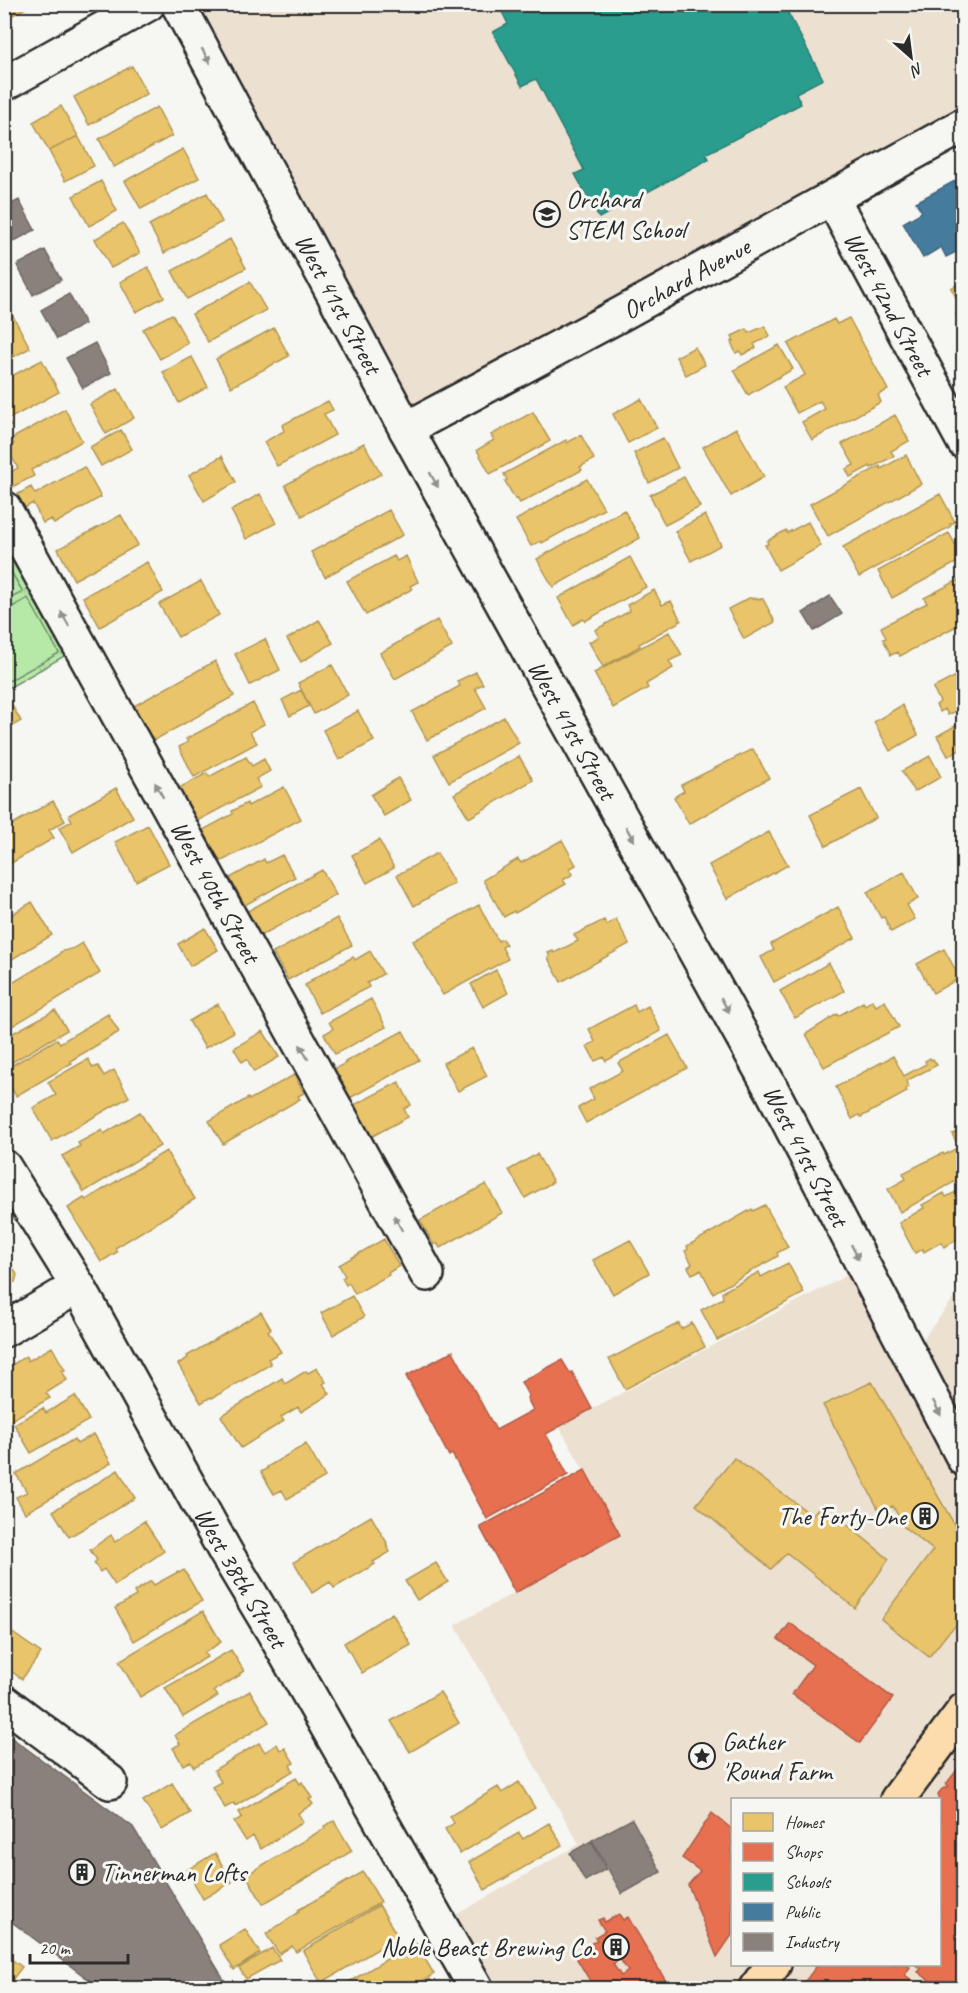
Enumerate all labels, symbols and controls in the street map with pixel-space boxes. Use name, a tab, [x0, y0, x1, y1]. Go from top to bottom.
north arrow	[881, 27, 941, 87]
one-way arrow	[201, 48, 211, 65]
text: N	[906, 58, 927, 82]
place label: Orchard STEM School	[566, 183, 690, 246]
school or university icon: Orchard STEM School	[532, 199, 562, 229]
street label: West 42nd Street	[837, 226, 943, 383]
street label: West 41st Street	[288, 228, 391, 382]
street label: Orchard Avenue	[617, 229, 758, 327]
one-way arrow	[429, 472, 439, 489]
one-way arrow	[60, 610, 70, 627]
street label: West 41st Street	[521, 654, 626, 807]
one-way arrow	[154, 781, 164, 798]
street label: West 40th Street	[163, 815, 269, 970]
one-way arrow	[625, 826, 635, 843]
one-way arrow	[720, 997, 730, 1014]
one-way arrow	[299, 1043, 309, 1060]
street label: West 41st Street	[756, 1080, 858, 1234]
one-way arrow	[393, 1215, 404, 1231]
one-way arrow	[850, 1244, 860, 1261]
one-way arrow	[932, 1399, 942, 1416]
place label: The Forty-One	[778, 1500, 909, 1533]
street label: West 38th Street	[187, 1501, 296, 1655]
building icon: The Forty-One	[910, 1501, 940, 1531]
place label: Gather 'Round Farm	[722, 1725, 834, 1788]
place icon: Gather 'Round Farm	[687, 1741, 717, 1771]
legend	[731, 1798, 941, 1966]
text: Homes	[785, 1811, 825, 1833]
text: Shops	[785, 1841, 824, 1863]
place label: Tinnerman Lofts	[101, 1856, 249, 1889]
building icon: Tinnerman Lofts	[67, 1857, 97, 1887]
text: Schools	[785, 1871, 832, 1893]
text: Public	[785, 1901, 822, 1923]
scale bar	[30, 1927, 128, 1965]
place label: Noble Beast Brewing Co.	[381, 1931, 597, 1964]
text: Industry	[785, 1931, 840, 1953]
building icon: Noble Beast Brewing Co.	[601, 1932, 631, 1962]
text: 20 m	[39, 1937, 72, 1959]

